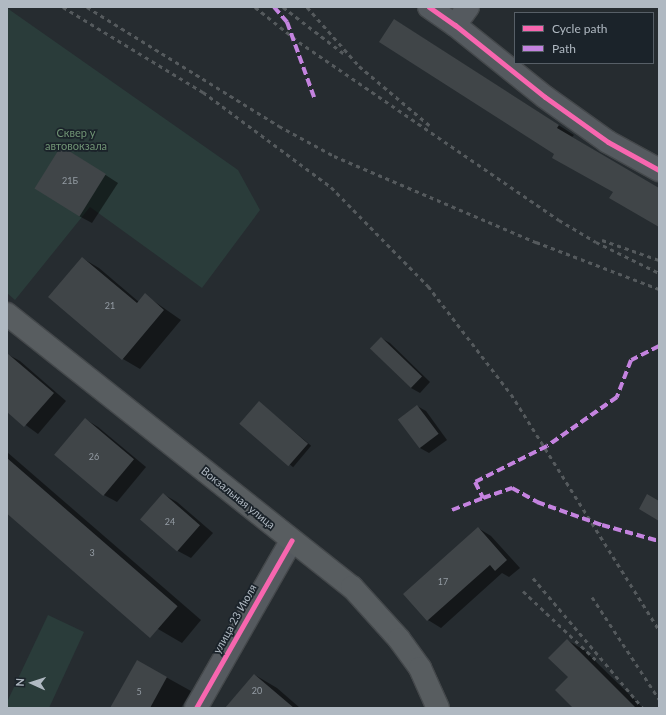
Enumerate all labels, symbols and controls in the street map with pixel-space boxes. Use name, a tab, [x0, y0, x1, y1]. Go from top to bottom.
legend	[514, 12, 654, 64]
text: Cycle path	[552, 21, 607, 36]
text: Path	[552, 41, 576, 56]
park label: Сквер у автовокзала	[45, 127, 107, 153]
house number: 21Б	[62, 176, 78, 186]
house number: 21	[105, 301, 115, 311]
house number: 26	[89, 452, 99, 462]
street label: Вокзальная улица	[198, 464, 278, 532]
house number: 24	[165, 517, 175, 527]
house number: 3	[89, 548, 95, 558]
house number: 17	[438, 577, 448, 587]
street label: улица 23 Июля	[211, 582, 259, 656]
north arrow	[12, 663, 52, 703]
text: N	[13, 678, 26, 687]
house number: 20	[252, 686, 262, 696]
house number: 5	[136, 687, 142, 697]

